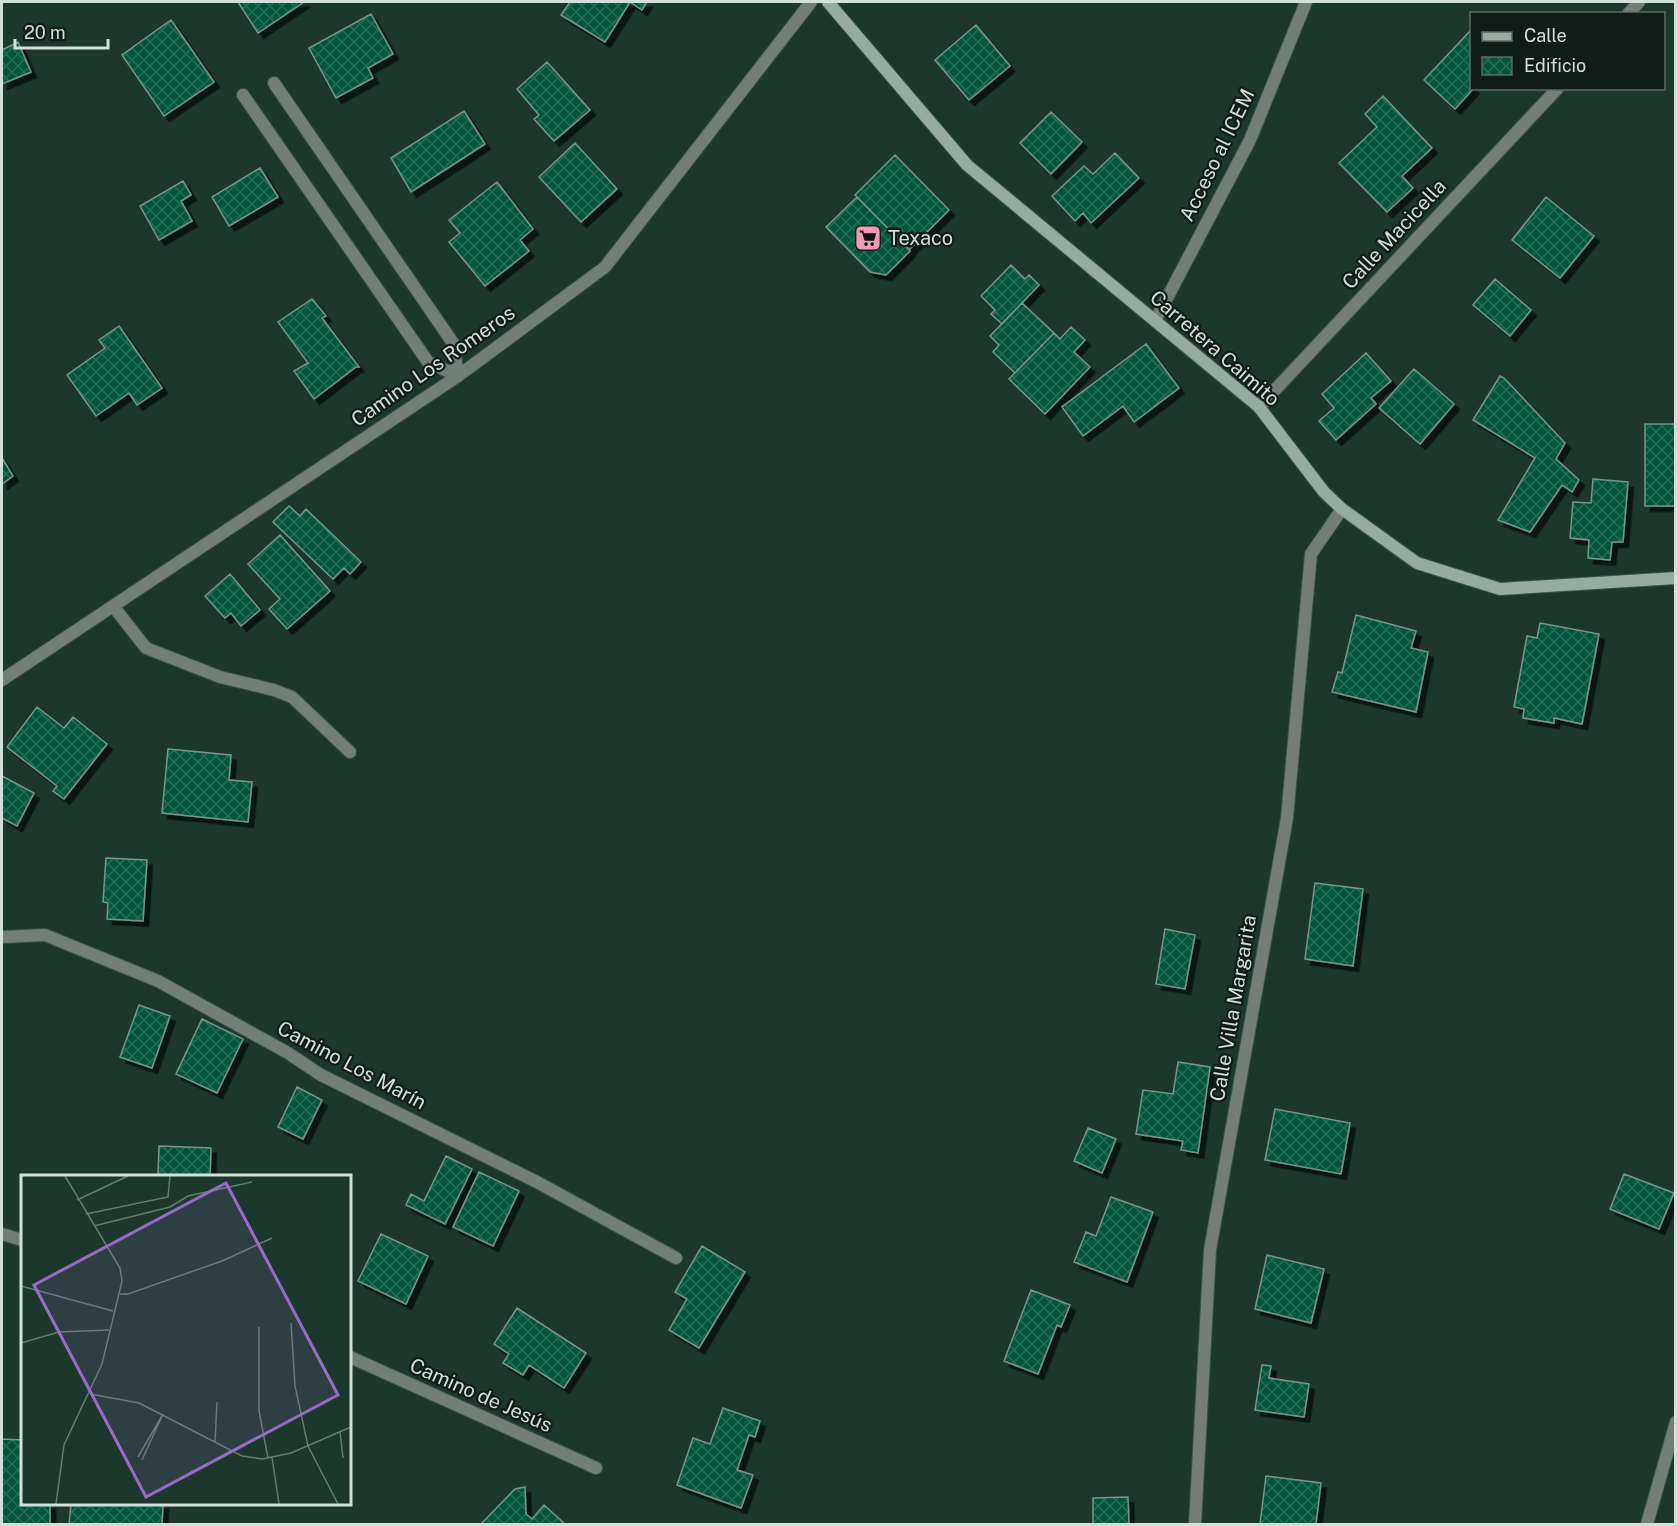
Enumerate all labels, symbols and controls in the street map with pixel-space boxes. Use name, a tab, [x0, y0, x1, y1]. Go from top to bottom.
scale bar	[15, 12, 108, 50]
legend	[1470, 12, 1665, 90]
text: 20 m	[24, 22, 66, 43]
text: Calle	[1524, 25, 1567, 46]
text: Edificio	[1524, 55, 1586, 76]
street label: Acceso al ICEM	[1175, 85, 1259, 225]
street label: Calle Macicella	[1337, 174, 1451, 294]
supermarket icon: Texaco	[853, 223, 883, 253]
place label: Texaco	[888, 226, 953, 250]
street label: Carretera Caimito	[1145, 285, 1285, 411]
street label: Camino Los Romeros	[347, 300, 519, 432]
street label: Calle Villa Margarita	[1205, 913, 1261, 1103]
street label: Camino Los Marín	[274, 1016, 430, 1114]
inset map	[21, 1175, 351, 1505]
street label: Camino de Jesús	[406, 1353, 556, 1437]

